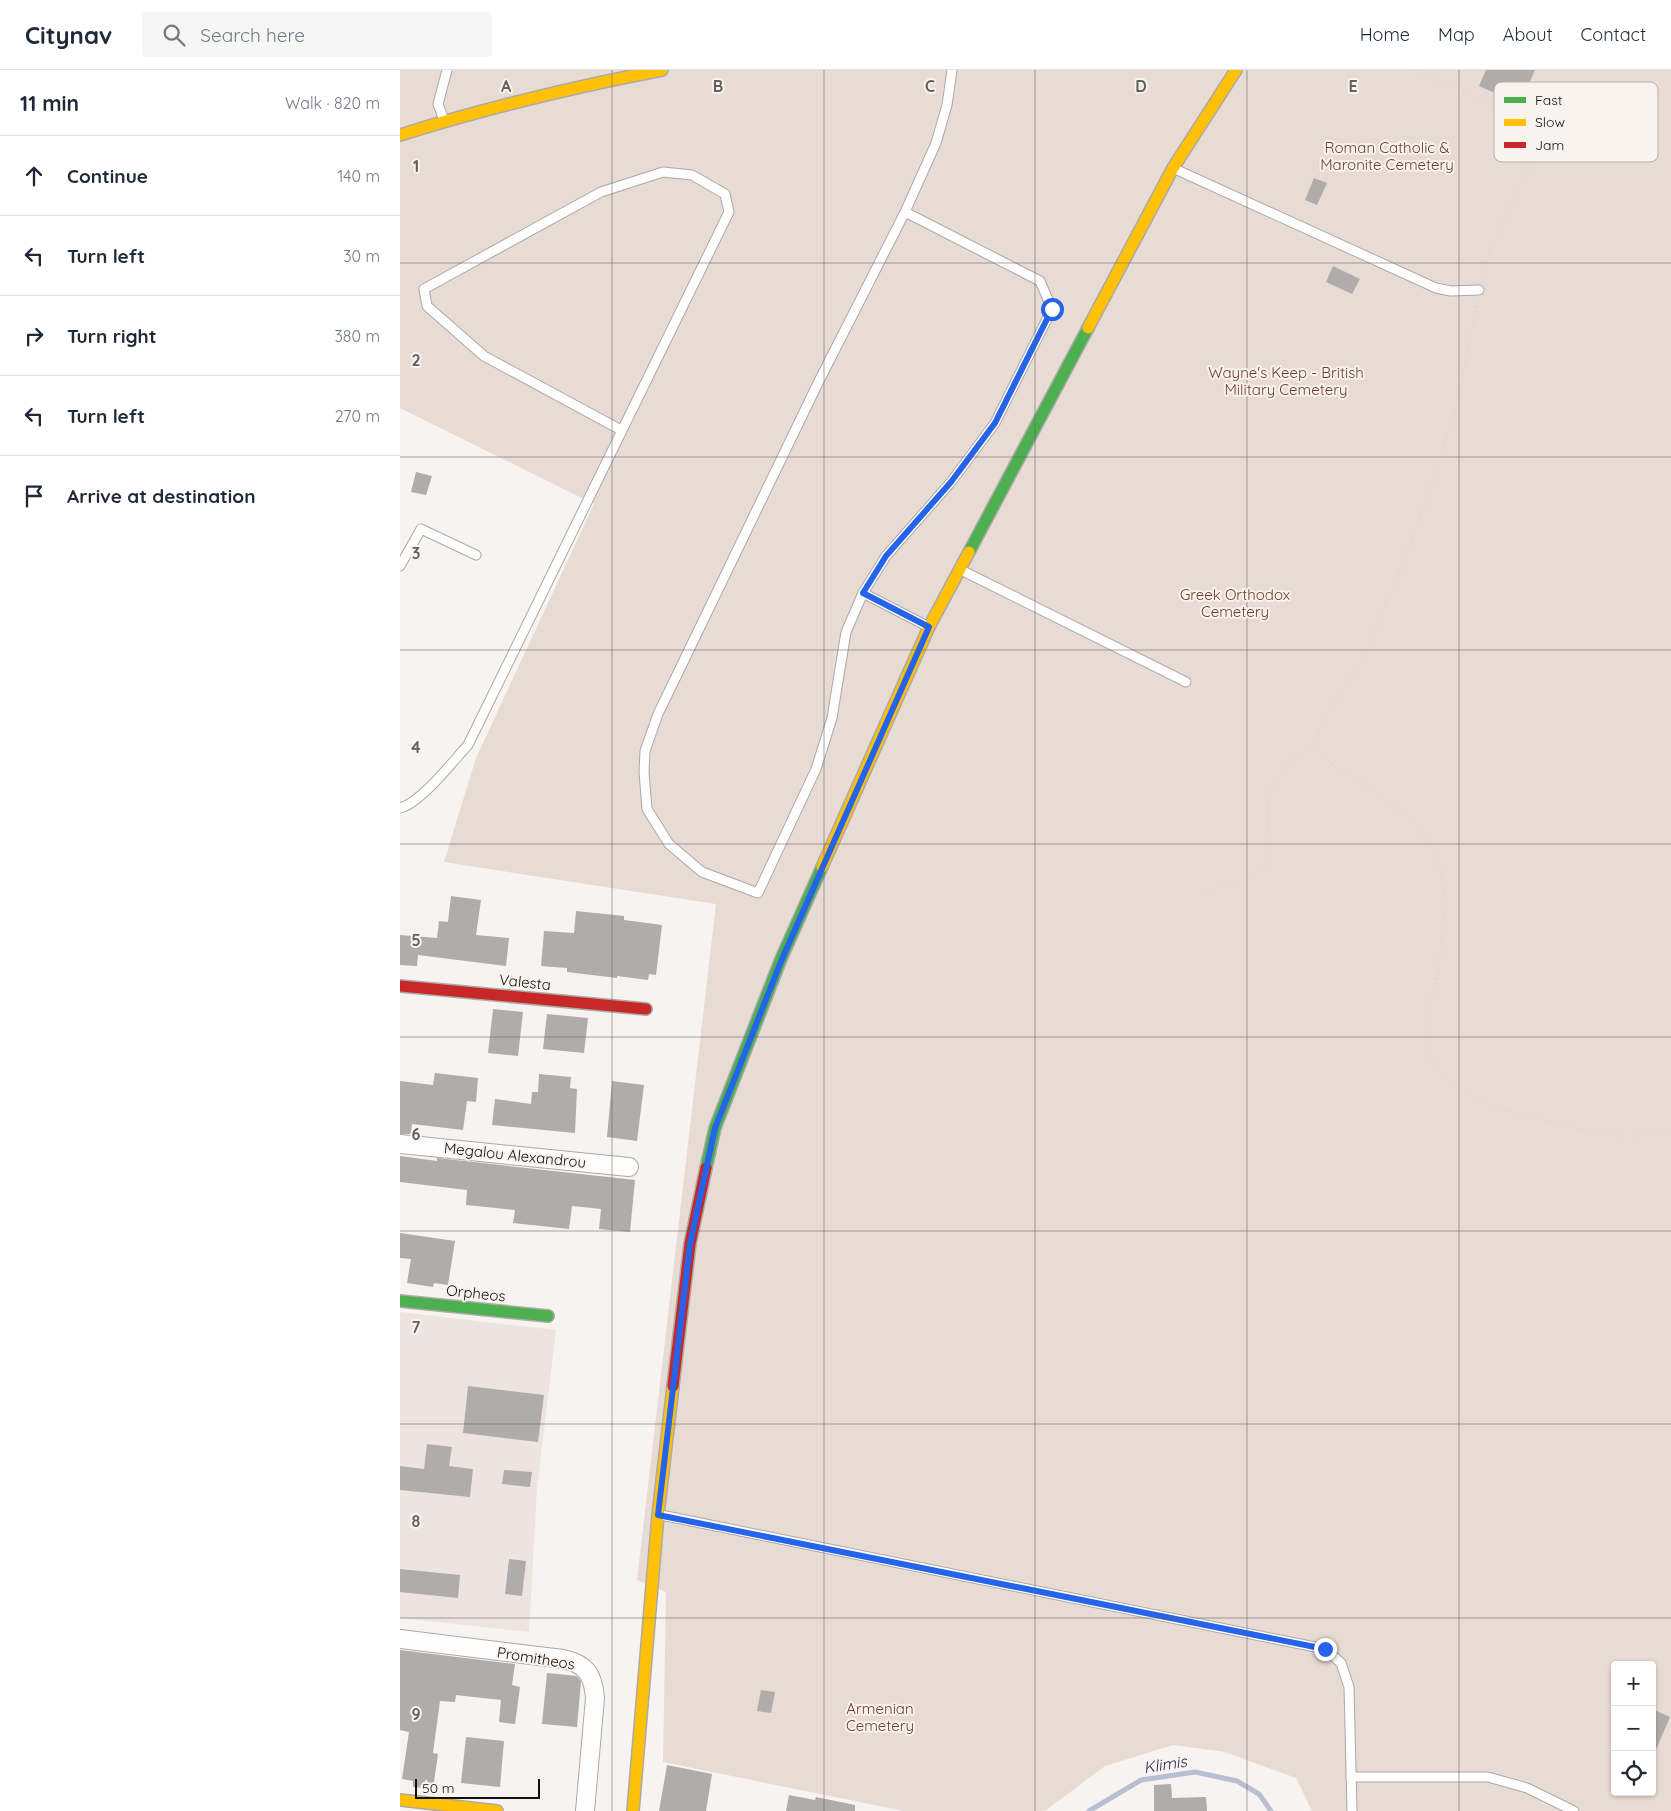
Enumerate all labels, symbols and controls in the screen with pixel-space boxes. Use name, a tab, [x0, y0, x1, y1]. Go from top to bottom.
search box	[142, 12, 492, 57]
text: Citynav	[25, 20, 112, 50]
icon: search	[160, 21, 188, 49]
text: Search here	[200, 23, 305, 47]
text: Home	[1360, 23, 1410, 46]
text: Map	[1438, 23, 1475, 46]
text: About	[1503, 23, 1553, 46]
text: Contact	[1581, 23, 1646, 46]
text: A	[501, 76, 512, 96]
text: B	[713, 76, 723, 96]
text: C	[925, 76, 935, 96]
text: D	[1135, 76, 1147, 96]
text: E	[1348, 76, 1358, 96]
legend	[1494, 82, 1658, 162]
text: 11 min	[20, 90, 79, 116]
text: Fast	[1535, 91, 1563, 109]
text: Walk · 820 m	[285, 93, 380, 113]
text: Slow	[1535, 113, 1565, 131]
text: Jam	[1535, 136, 1564, 154]
park label: Roman Catholic & Maronite Cemetery	[1320, 138, 1454, 174]
text: 1	[413, 156, 419, 176]
icon: ahead	[20, 162, 48, 190]
text: Continue	[67, 164, 148, 188]
text: 140 m	[337, 166, 380, 186]
icon: left	[20, 242, 48, 270]
text: Turn left	[67, 244, 145, 268]
text: 30 m	[343, 246, 380, 266]
route start	[1041, 298, 1064, 321]
icon: right	[20, 322, 48, 350]
text: Turn right	[67, 324, 156, 348]
text: 380 m	[334, 326, 380, 346]
text: 2	[411, 350, 421, 370]
park label: Wayne's Keep - British Military Cemetery	[1208, 363, 1364, 399]
icon: left	[20, 402, 48, 430]
text: Turn left	[67, 404, 145, 428]
text: 270 m	[335, 406, 380, 426]
icon: arrive	[20, 482, 48, 510]
text: Arrive at destination	[67, 484, 256, 508]
text: 3	[412, 543, 420, 563]
park label: Greek Orthodox Cemetery	[1180, 585, 1290, 621]
text: 4	[411, 737, 421, 757]
text: 5	[411, 930, 421, 950]
street label: Valesta	[498, 970, 552, 994]
text: 6	[412, 1124, 421, 1144]
street label: Megalou Alexandrou	[443, 1138, 587, 1172]
street label: Orpheos	[445, 1280, 507, 1306]
text: 7	[412, 1317, 421, 1337]
text: 8	[412, 1511, 421, 1531]
route end	[1314, 1638, 1337, 1661]
street label: Promitheos	[496, 1642, 576, 1674]
map controls	[1611, 1661, 1656, 1796]
button: +	[1611, 1661, 1656, 1706]
park label: Armenian Cemetery	[846, 1699, 914, 1735]
text: 9	[411, 1704, 421, 1724]
button: −	[1611, 1706, 1656, 1751]
water label: Klimis	[1142, 1750, 1189, 1777]
button: locate	[1611, 1751, 1656, 1796]
scale bar	[415, 1776, 540, 1799]
text: 50 m	[422, 1779, 455, 1797]

